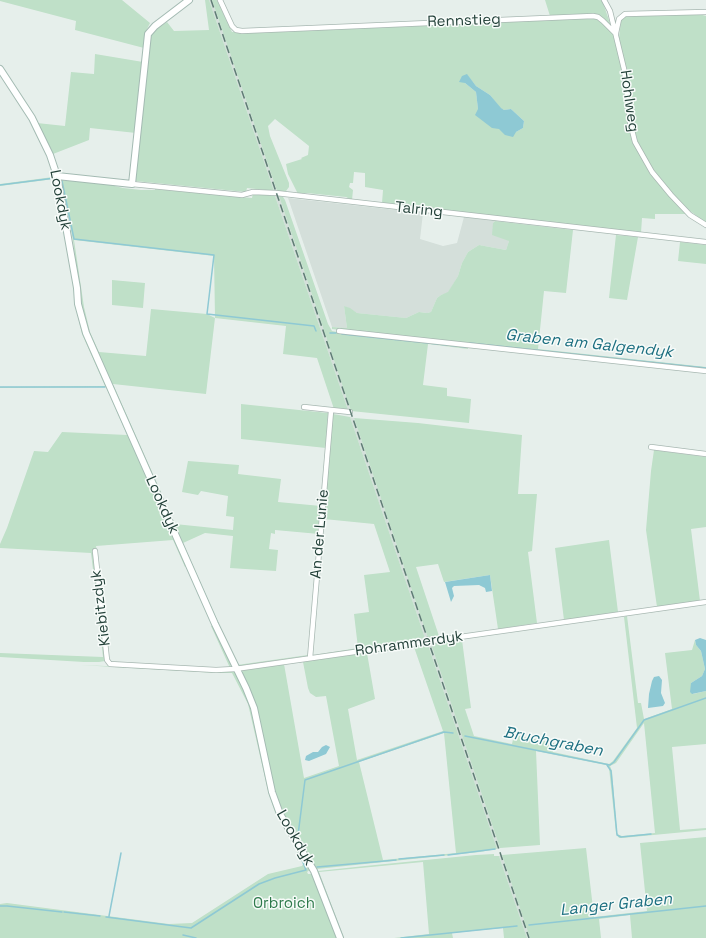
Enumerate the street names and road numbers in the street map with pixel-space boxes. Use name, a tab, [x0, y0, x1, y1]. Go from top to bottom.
street label: Rennstieg	[427, 11, 501, 31]
street label: Hohlweg	[616, 69, 642, 133]
street label: Lookdyk	[45, 168, 75, 232]
street label: Talring	[394, 199, 444, 221]
street label: Lookdyk	[141, 473, 183, 537]
street label: An der Lunie	[307, 489, 333, 579]
street label: Kiebitzdyk	[87, 569, 115, 647]
street label: Rohrammerdyk	[354, 628, 464, 660]
street label: Lookdyk	[272, 807, 318, 869]

